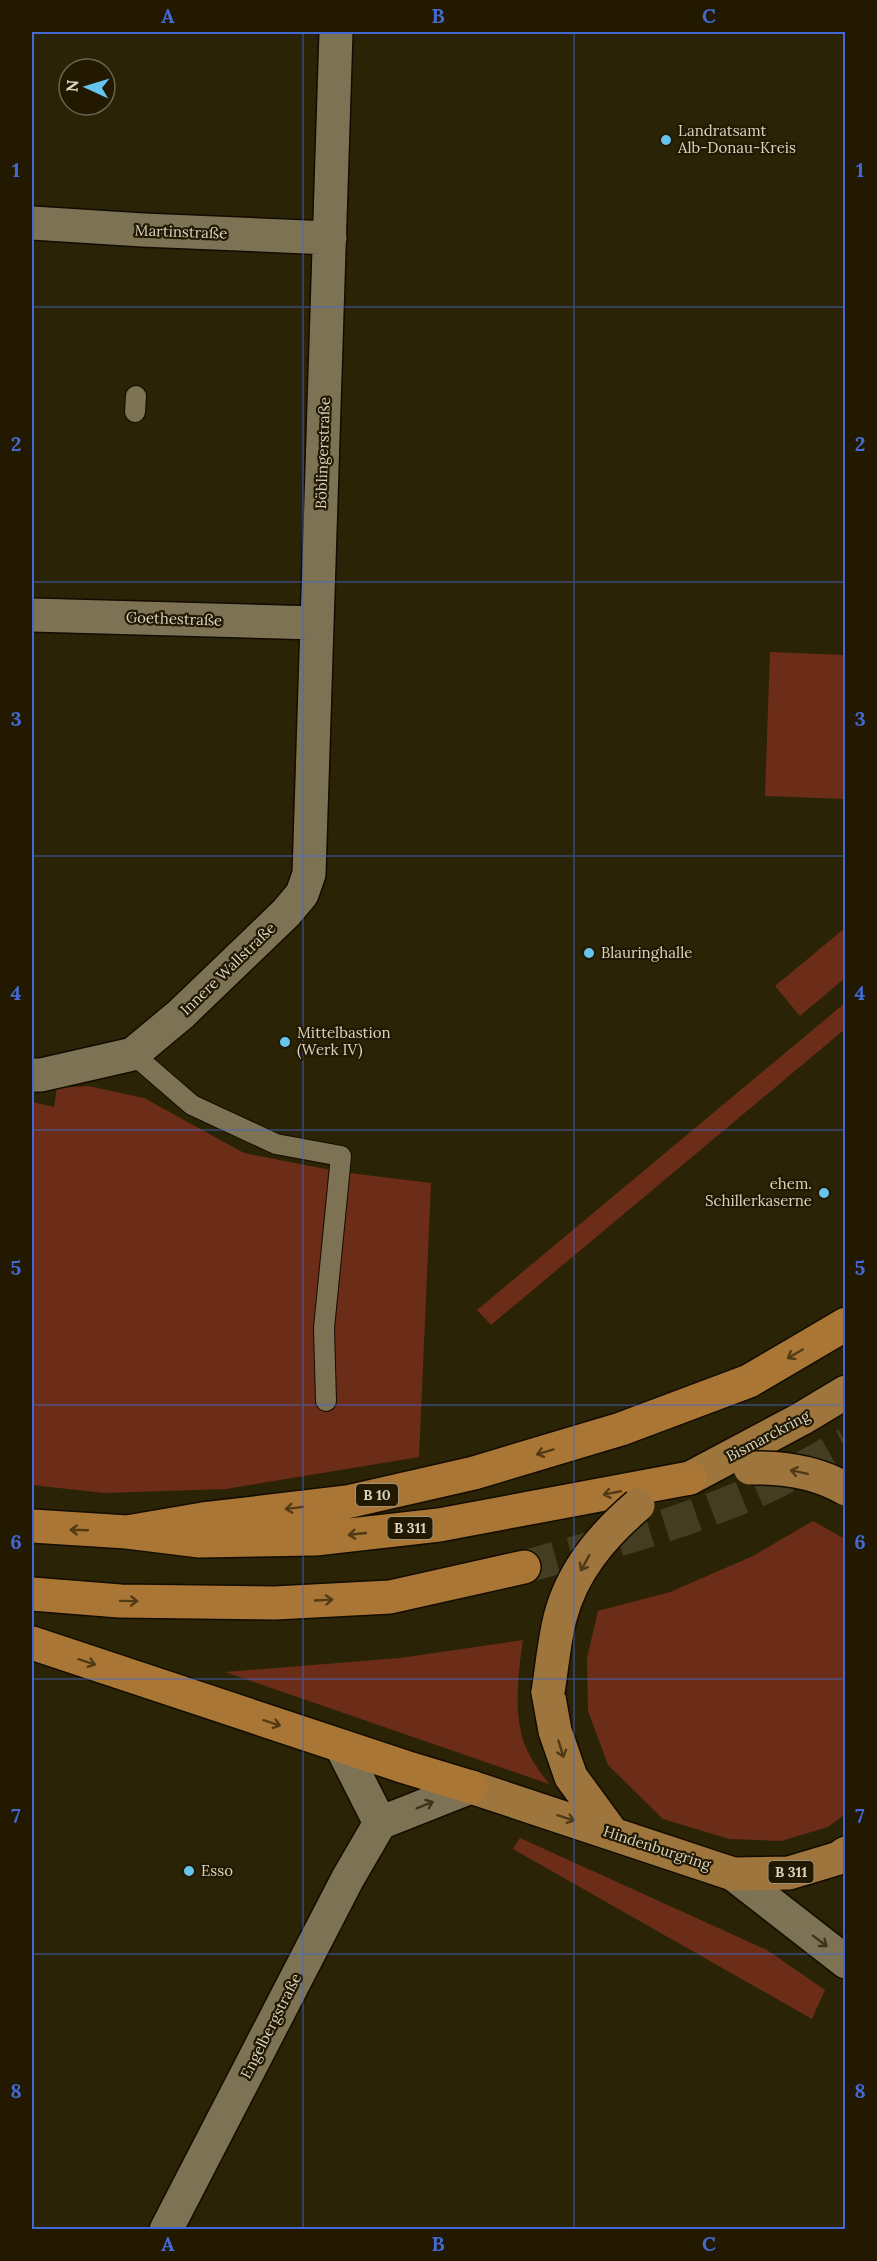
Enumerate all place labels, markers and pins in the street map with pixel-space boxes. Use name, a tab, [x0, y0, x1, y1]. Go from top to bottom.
place label: Landratsamt Alb-Donau-Kreis	[677, 121, 796, 157]
marker: Landratsamt Alb-Donau-Kreis	[659, 133, 673, 147]
place label: Blauringhalle	[601, 943, 692, 962]
marker: Blauringhalle	[582, 946, 596, 960]
place label: Mittelbastion (Werk IV)	[297, 1023, 391, 1060]
marker: Mittelbastion (Werk IV)	[278, 1035, 292, 1049]
place label: ehem. Schillerkaserne	[705, 1174, 812, 1210]
marker: ehem. Schillerkaserne	[817, 1186, 831, 1200]
place label: Esso	[201, 1861, 233, 1880]
marker: Esso	[182, 1864, 196, 1878]

